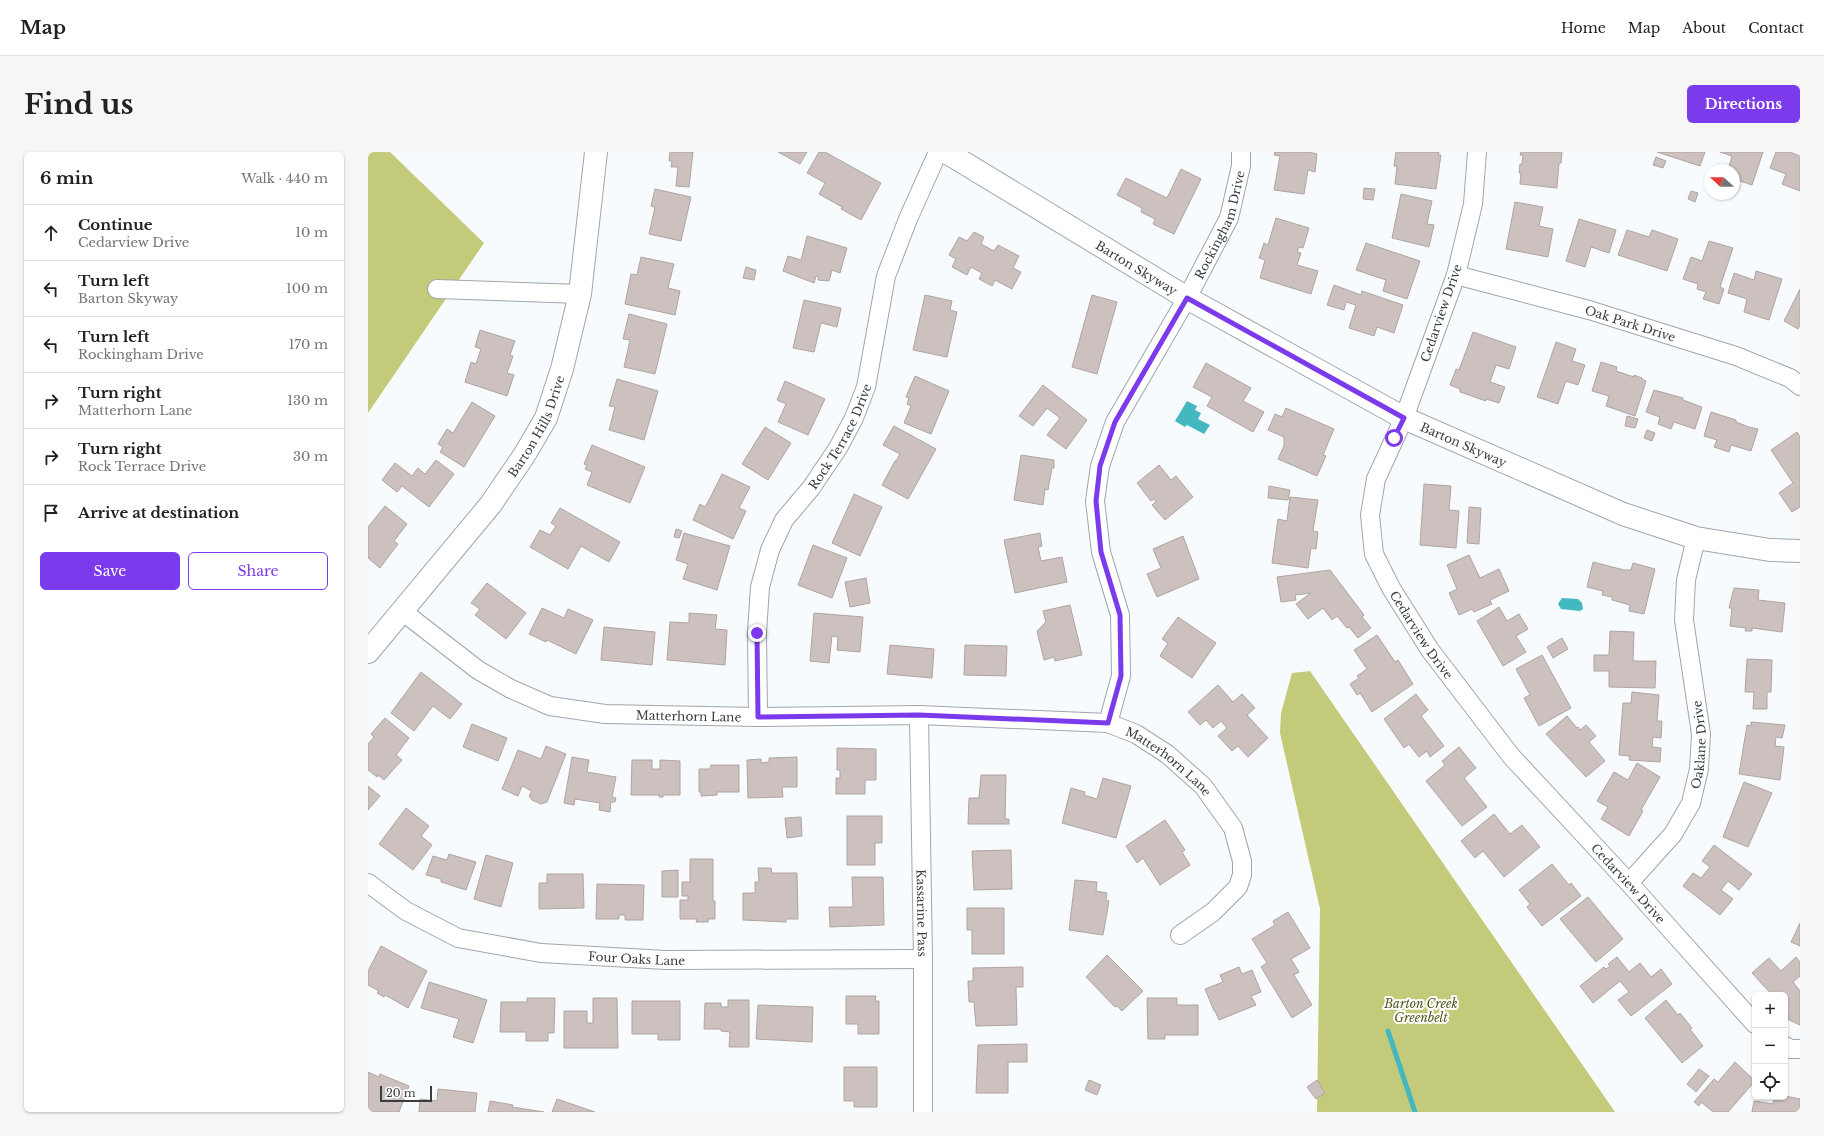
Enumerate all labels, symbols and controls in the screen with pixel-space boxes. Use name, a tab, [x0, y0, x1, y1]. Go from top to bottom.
text: Map	[20, 16, 66, 39]
text: Home	[1561, 19, 1606, 37]
text: Map	[1628, 19, 1660, 37]
text: About	[1682, 19, 1726, 37]
text: Contact	[1748, 19, 1804, 37]
button: Directions	[1687, 85, 1800, 123]
text: Find us	[24, 87, 134, 122]
north arrow	[1704, 164, 1740, 200]
text: 6 min	[40, 168, 93, 189]
street label: Rockingham Drive	[1191, 169, 1247, 281]
text: Walk · 440 m	[241, 170, 328, 187]
text: Continue	[78, 215, 153, 234]
icon: ahead	[40, 222, 62, 244]
text: 10 m	[295, 224, 328, 241]
text: Cedarview Drive	[78, 234, 189, 251]
street label: Barton Skyway	[1093, 237, 1181, 298]
street label: Cedarview Drive	[1417, 262, 1465, 364]
text: Turn left	[78, 271, 149, 290]
icon: left	[40, 278, 62, 300]
text: 100 m	[286, 280, 328, 297]
text: Barton Skyway	[78, 290, 178, 307]
street label: Oak Park Drive	[1583, 302, 1678, 344]
text: Turn left	[78, 327, 149, 346]
icon: left	[40, 334, 62, 356]
text: 170 m	[289, 336, 328, 353]
text: Rockingham Drive	[78, 346, 204, 363]
street label: Barton Hills Drive	[504, 373, 567, 480]
street label: Rock Terrace Drive	[805, 381, 874, 492]
text: Turn right	[78, 383, 161, 402]
icon: right	[40, 390, 62, 412]
text: 130 m	[287, 392, 328, 409]
text: Matterhorn Lane	[78, 402, 192, 419]
street label: Barton Skyway	[1418, 419, 1510, 470]
route start	[1385, 429, 1403, 447]
text: Turn right	[78, 439, 161, 458]
icon: right	[40, 446, 62, 468]
text: 30 m	[293, 448, 328, 465]
text: Rock Terrace Drive	[78, 458, 206, 475]
icon: arrive	[40, 502, 62, 524]
text: Arrive at destination	[78, 503, 239, 522]
button: Save	[40, 552, 180, 590]
button: Share	[188, 552, 328, 590]
street label: Cedarview Drive	[1387, 588, 1457, 682]
route end	[748, 624, 766, 642]
street label: Oaklane Drive	[1687, 699, 1709, 790]
street label: Matterhorn Lane	[636, 707, 742, 724]
street label: Matterhorn Lane	[1123, 723, 1215, 799]
street label: Cedarview Drive	[1588, 840, 1669, 926]
street label: Kassarine Pass	[914, 869, 930, 957]
street label: Four Oaks Lane	[588, 948, 685, 968]
map controls	[1752, 992, 1788, 1100]
button: +	[1752, 992, 1788, 1028]
park label: Barton Creek Greenbelt	[1383, 996, 1458, 1025]
button: −	[1752, 1028, 1788, 1064]
button: locate	[1752, 1064, 1788, 1100]
scale bar	[380, 1084, 432, 1103]
text: 20 m	[386, 1086, 416, 1100]

